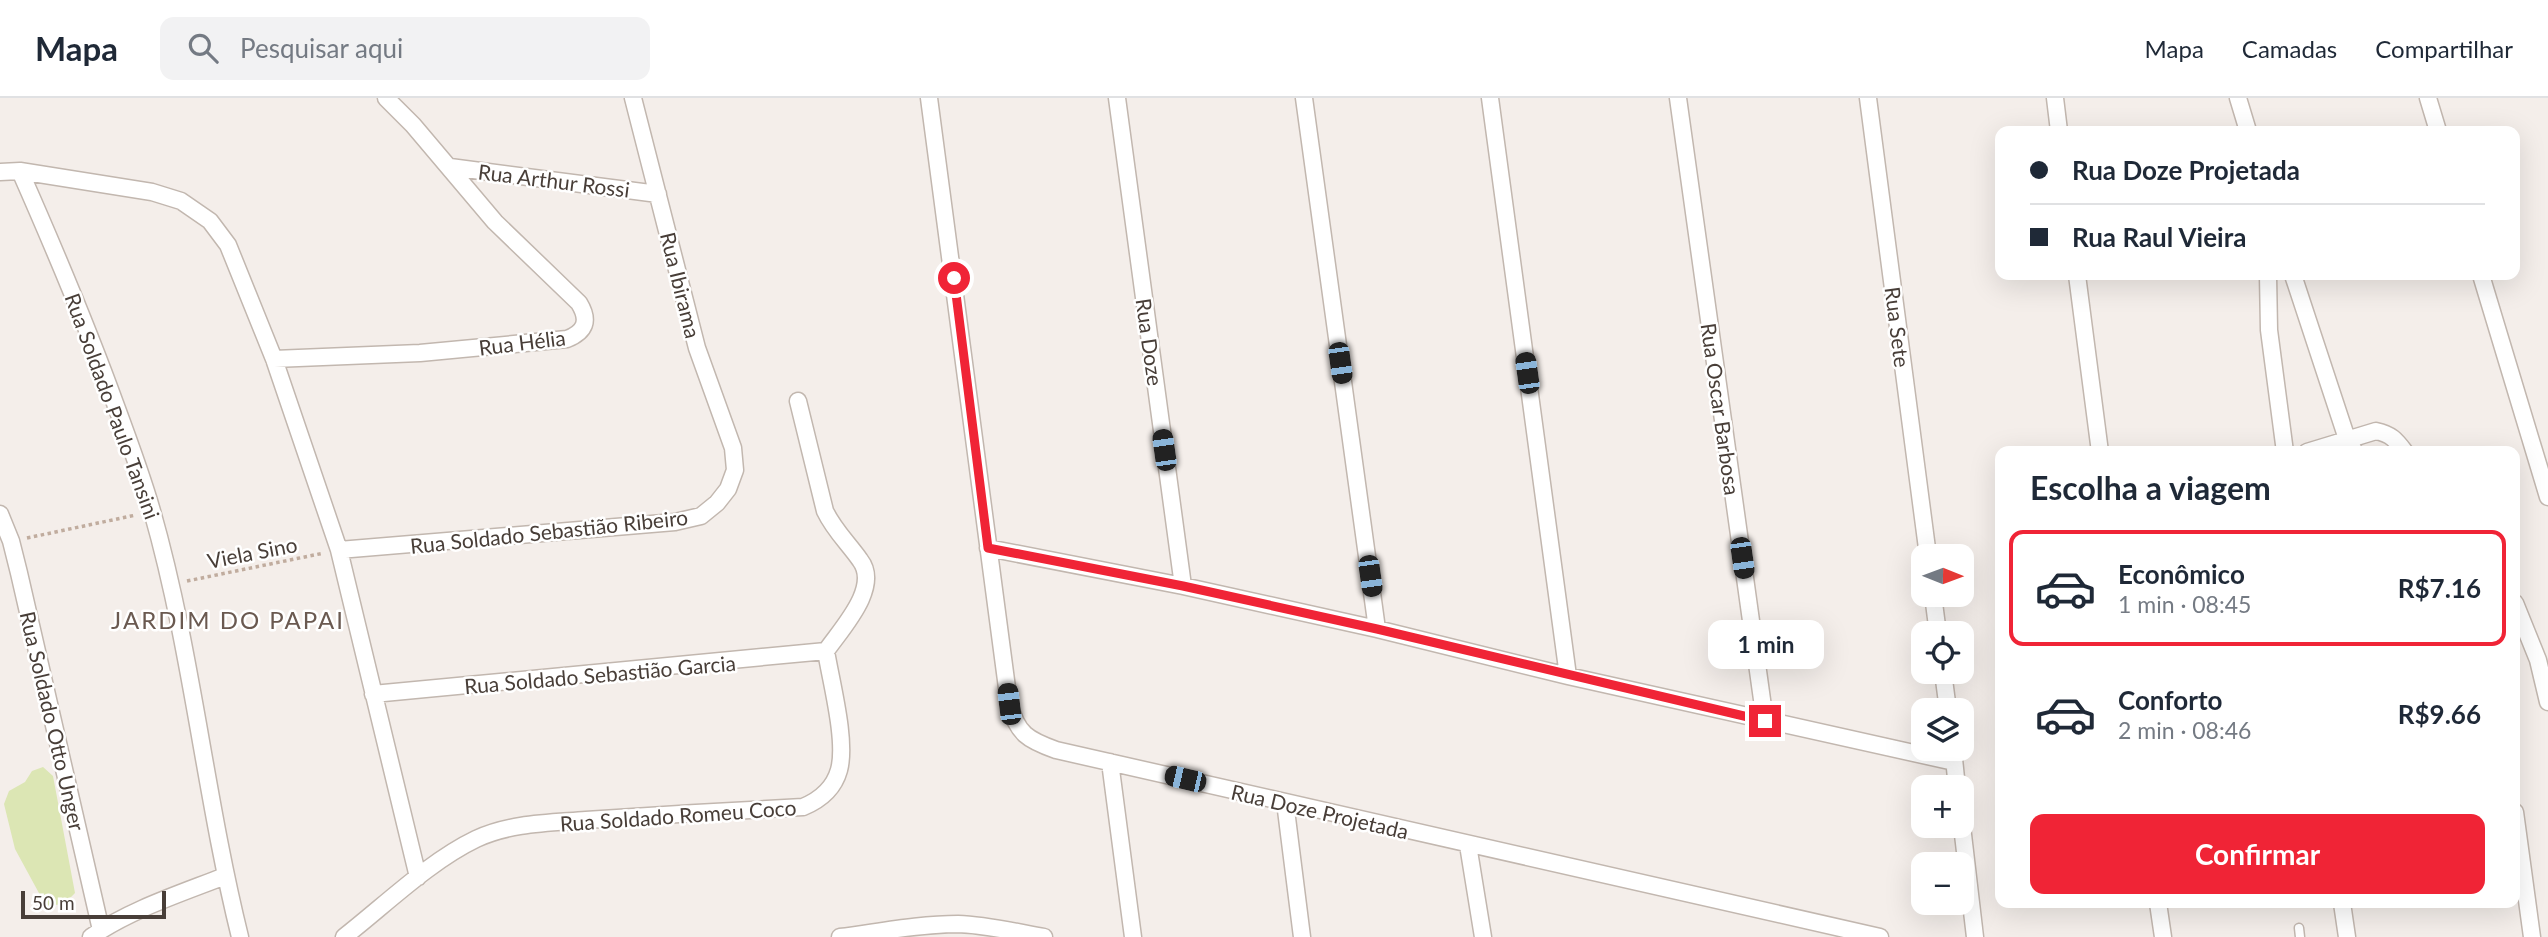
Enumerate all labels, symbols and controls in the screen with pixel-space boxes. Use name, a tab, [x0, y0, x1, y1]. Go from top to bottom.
search box	[160, 17, 650, 80]
text: Mapa	[35, 28, 118, 68]
icon: search	[184, 29, 222, 67]
text: Pesquisar aqui	[240, 32, 403, 64]
text: Mapa	[2145, 34, 2204, 63]
text: Camadas	[2242, 34, 2337, 63]
text: Compartilhar	[2375, 34, 2513, 63]
text: Rua Doze Projetada	[2072, 154, 2300, 186]
street label: Rua Arthur Rossi	[477, 158, 631, 202]
text: Rua Raul Vieira	[2072, 221, 2246, 253]
street label: Rua Ibirama	[656, 229, 706, 341]
route start	[938, 262, 970, 294]
street label: Rua Sete	[1881, 285, 1915, 369]
street label: Rua Soldado Paulo Tansini	[60, 290, 166, 522]
street label: Rua Doze	[1131, 297, 1169, 387]
street label: Rua Oscar Barbosa	[1697, 321, 1745, 497]
street label: Rua Hélia	[477, 324, 567, 360]
car	[1327, 341, 1354, 385]
car	[1514, 351, 1541, 395]
car	[1151, 428, 1178, 472]
text: Escolha a viagem	[2030, 468, 2271, 507]
street label: Rua Soldado Sebastião Ribeiro	[409, 504, 689, 558]
street label: Viela Sino	[205, 531, 299, 573]
car	[1729, 536, 1756, 580]
north arrow	[1911, 544, 1974, 607]
map controls	[1911, 544, 1974, 915]
car	[1357, 554, 1384, 598]
icon: car	[2034, 557, 2097, 620]
text: Econômico	[2118, 558, 2245, 590]
text: R$7.16	[2398, 572, 2481, 604]
text: 1 min · 08:45	[2118, 590, 2251, 618]
district label: JARDIM DO PAPAI	[111, 605, 345, 634]
street label: Rua Soldado Otto Unger	[16, 609, 90, 833]
callout: 1 min	[1707, 620, 1823, 668]
button: locate	[1911, 621, 1974, 684]
text: 1 min	[1737, 630, 1795, 658]
street label: Rua Soldado Sebastião Garcia	[463, 650, 737, 698]
car	[997, 682, 1022, 726]
icon: car	[2034, 683, 2097, 746]
text: Conforto	[2118, 684, 2222, 716]
button: layers	[1911, 698, 1974, 761]
text: R$9.66	[2398, 698, 2481, 730]
route end	[1749, 705, 1781, 737]
text: 2 min · 08:46	[2118, 716, 2251, 744]
car	[1163, 764, 1208, 794]
button: +	[1911, 775, 1974, 838]
street label: Rua Doze Projetada	[1229, 778, 1411, 844]
street label: Rua Soldado Romeu Coco	[559, 794, 797, 836]
button: Confirmar	[2030, 814, 2485, 894]
button: −	[1911, 852, 1974, 915]
scale bar	[21, 888, 166, 920]
text: 50 m	[32, 891, 75, 914]

